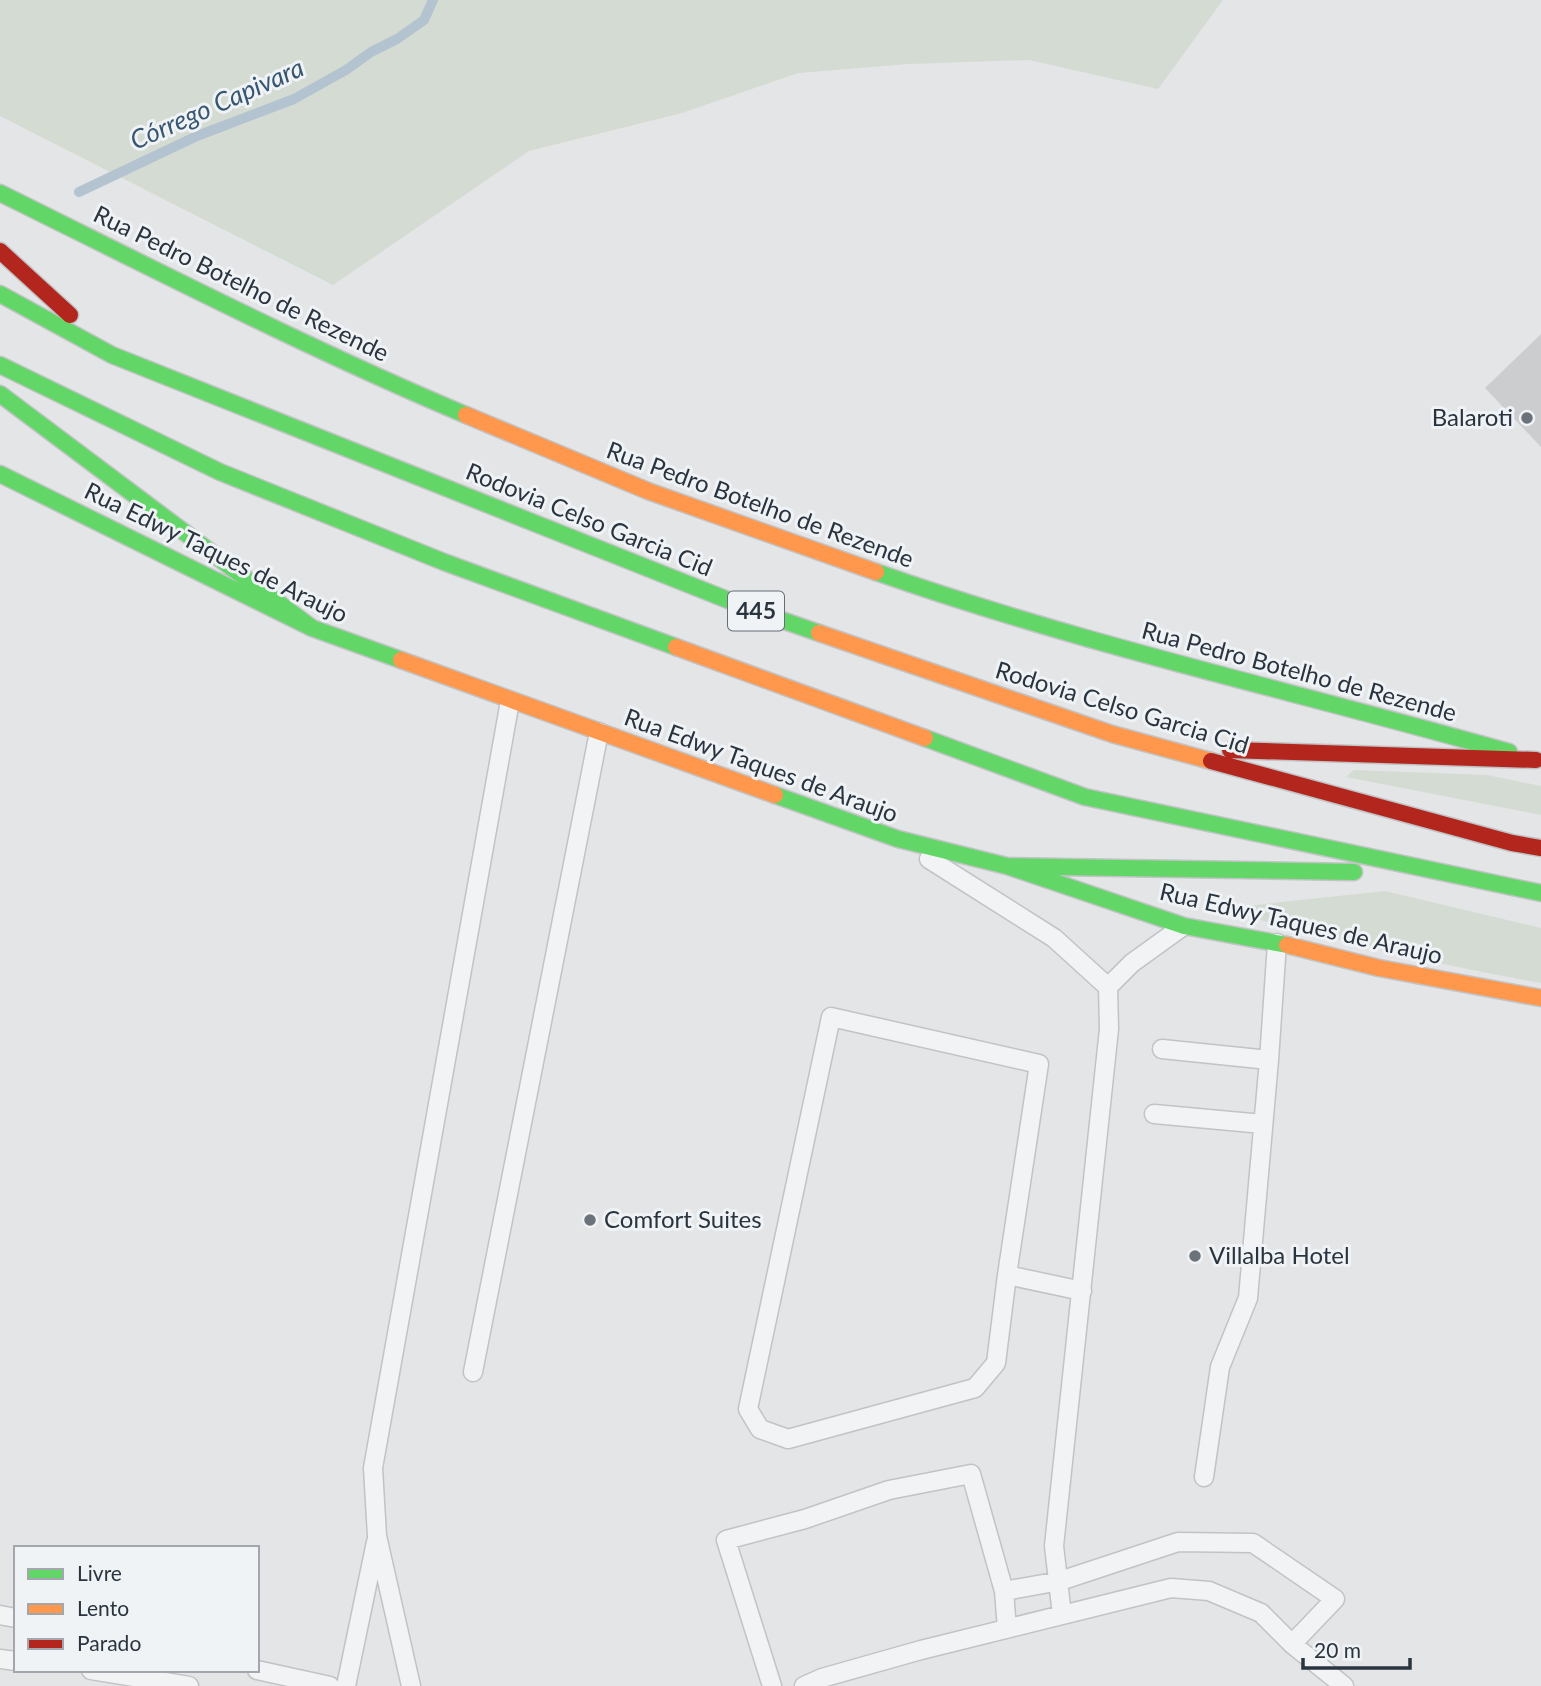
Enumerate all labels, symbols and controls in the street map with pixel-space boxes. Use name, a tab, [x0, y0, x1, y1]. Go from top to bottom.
water label: Córrego Capivara	[125, 50, 308, 156]
street label: Rua Pedro Botelho de Rezende	[89, 198, 394, 367]
place label: Balaroti	[1432, 402, 1513, 431]
marker: Balaroti	[1519, 410, 1535, 426]
street label: Rua Pedro Botelho de Rezende	[603, 434, 918, 573]
street label: Rodovia Celso Garcia Cid	[462, 456, 717, 581]
street label: Rua Edwy Taques de Araujo	[80, 475, 353, 628]
road number: 445	[728, 592, 784, 631]
street label: Rua Pedro Botelho de Rezende	[1139, 615, 1460, 727]
street label: Rodovia Celso Garcia Cid	[992, 654, 1253, 759]
street label: Rua Edwy Taques de Araujo	[621, 702, 902, 828]
street label: Rua Edwy Taques de Araujo	[1157, 876, 1445, 969]
place label: Comfort Suites	[604, 1204, 762, 1233]
marker: Comfort Suites	[582, 1212, 598, 1228]
place label: Villalba Hotel	[1209, 1240, 1350, 1269]
marker: Villalba Hotel	[1187, 1248, 1203, 1264]
legend	[14, 1546, 259, 1672]
text: Livre	[77, 1560, 122, 1585]
text: Lento	[77, 1595, 129, 1620]
scale bar	[1303, 1626, 1410, 1670]
text: Parado	[77, 1630, 141, 1655]
text: 20 m	[1314, 1637, 1361, 1662]

